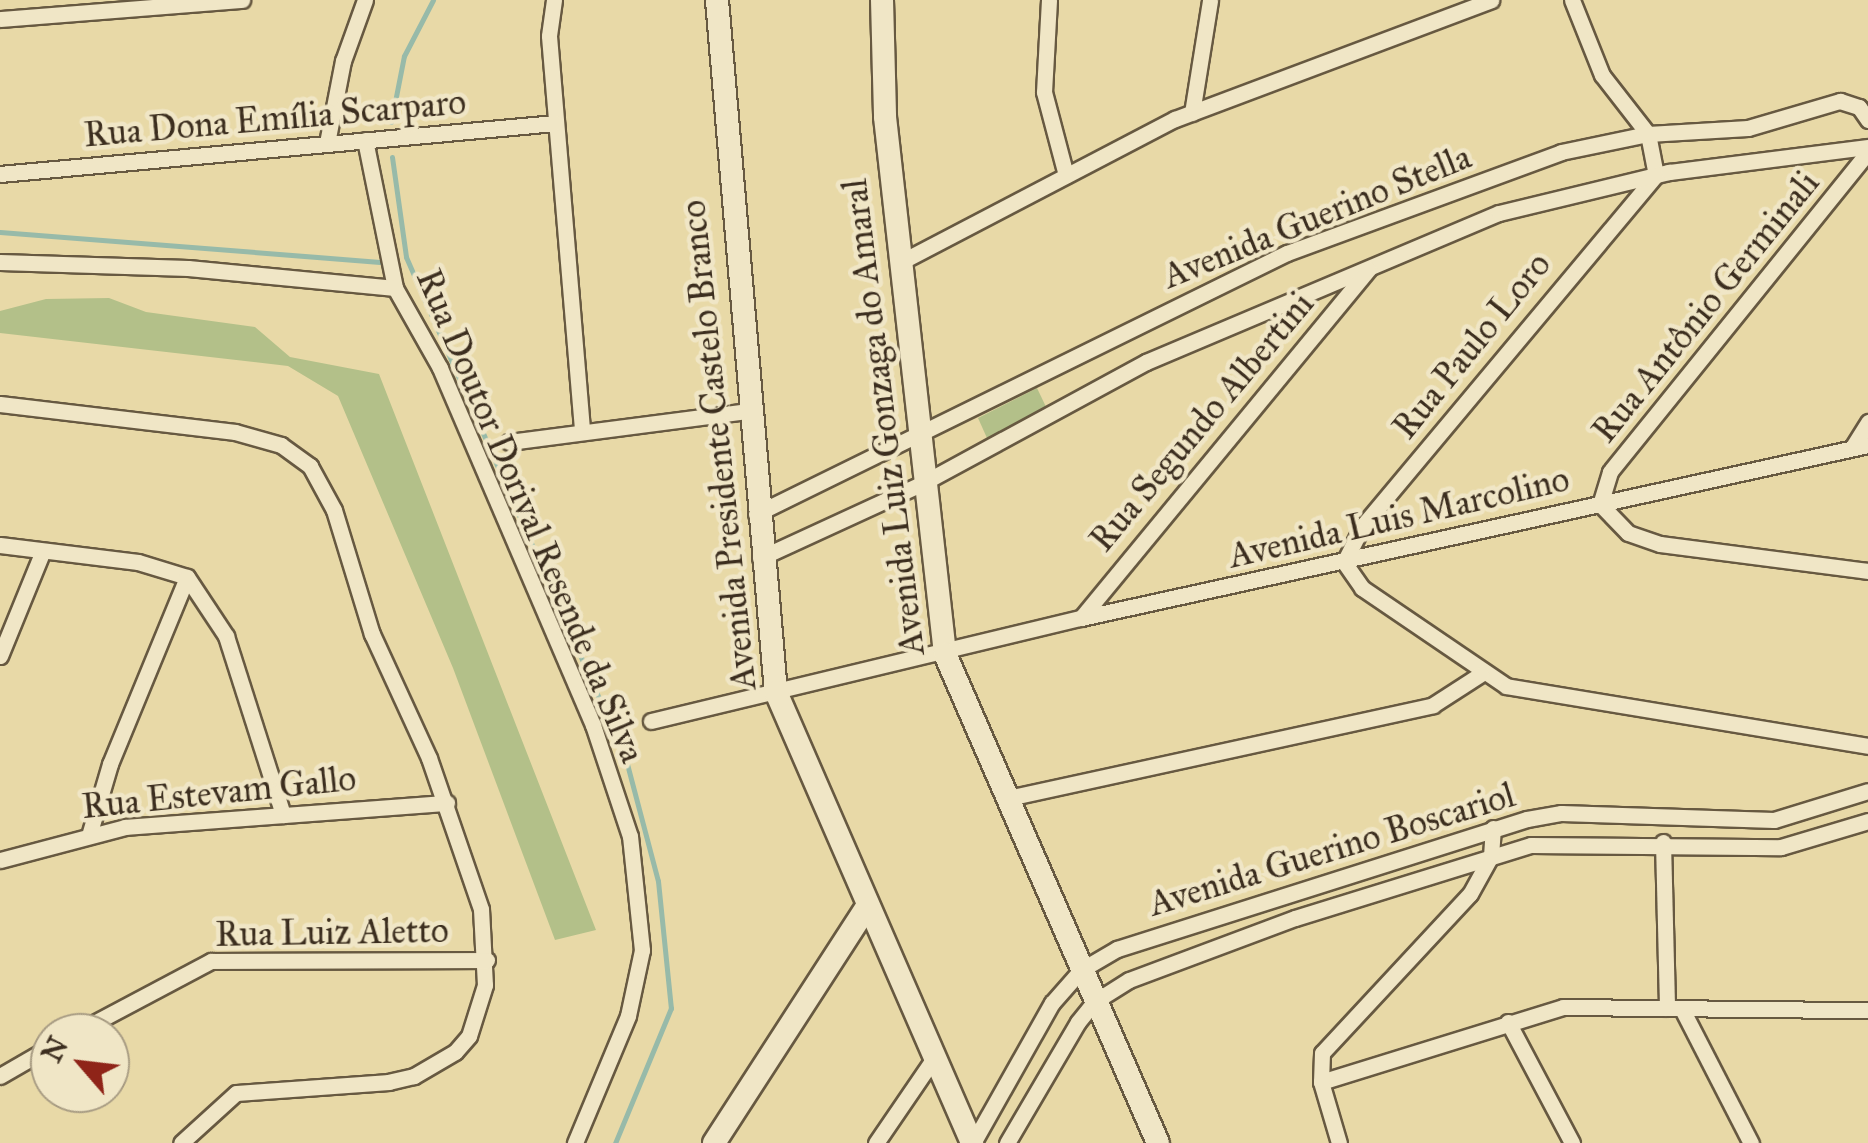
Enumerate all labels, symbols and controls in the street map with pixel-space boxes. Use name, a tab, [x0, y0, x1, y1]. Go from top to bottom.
street label: Rua Dona Emília Scarparo	[82, 81, 468, 157]
street label: Avenida Guerino Stella	[1157, 136, 1477, 298]
street label: Rua Antônio Germinali	[1584, 163, 1828, 451]
street label: Avenida Luiz Gonzaga do Amaral	[834, 176, 934, 658]
street label: Avenida Presidente Castelo Branco	[672, 198, 766, 692]
street label: Rua Paulo Loro	[1384, 244, 1560, 448]
street label: Rua Doutor Dorival Resende da Silva	[407, 263, 653, 769]
street label: Rua Segundo Albertini	[1081, 284, 1323, 560]
street label: Avenida Luis Marcolino	[1225, 458, 1573, 578]
street label: Rua Estevam Gallo	[80, 758, 358, 828]
street label: Avenida Guerino Boscariol	[1144, 774, 1520, 926]
street label: Rua Luiz Aletto	[215, 910, 449, 956]
north arrow	[30, 1013, 130, 1113]
text: N	[34, 1031, 76, 1068]

